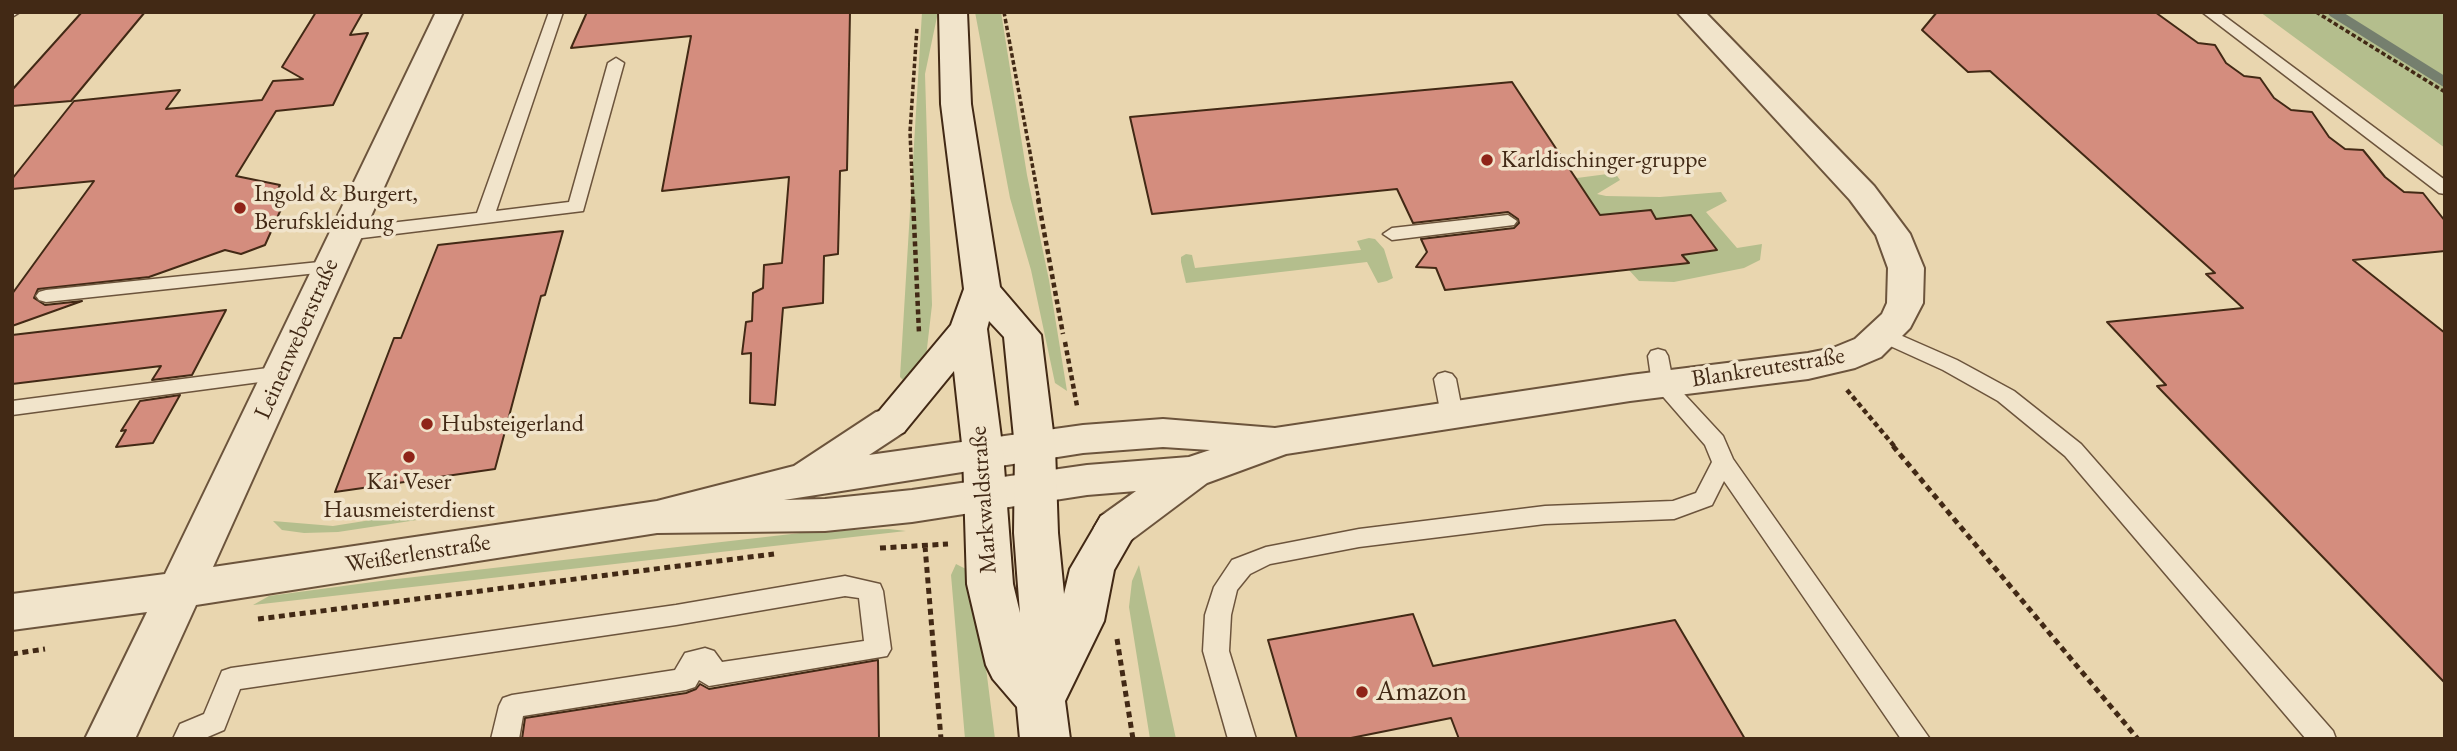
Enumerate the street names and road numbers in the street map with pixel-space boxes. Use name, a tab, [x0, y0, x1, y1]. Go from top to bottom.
street label: Leinenweberstraße	[249, 254, 345, 424]
street label: Blankreutestraße	[1689, 342, 1847, 394]
street label: Markwaldstraße	[964, 425, 1004, 575]
street label: Weißerlenstraße	[343, 528, 493, 580]

